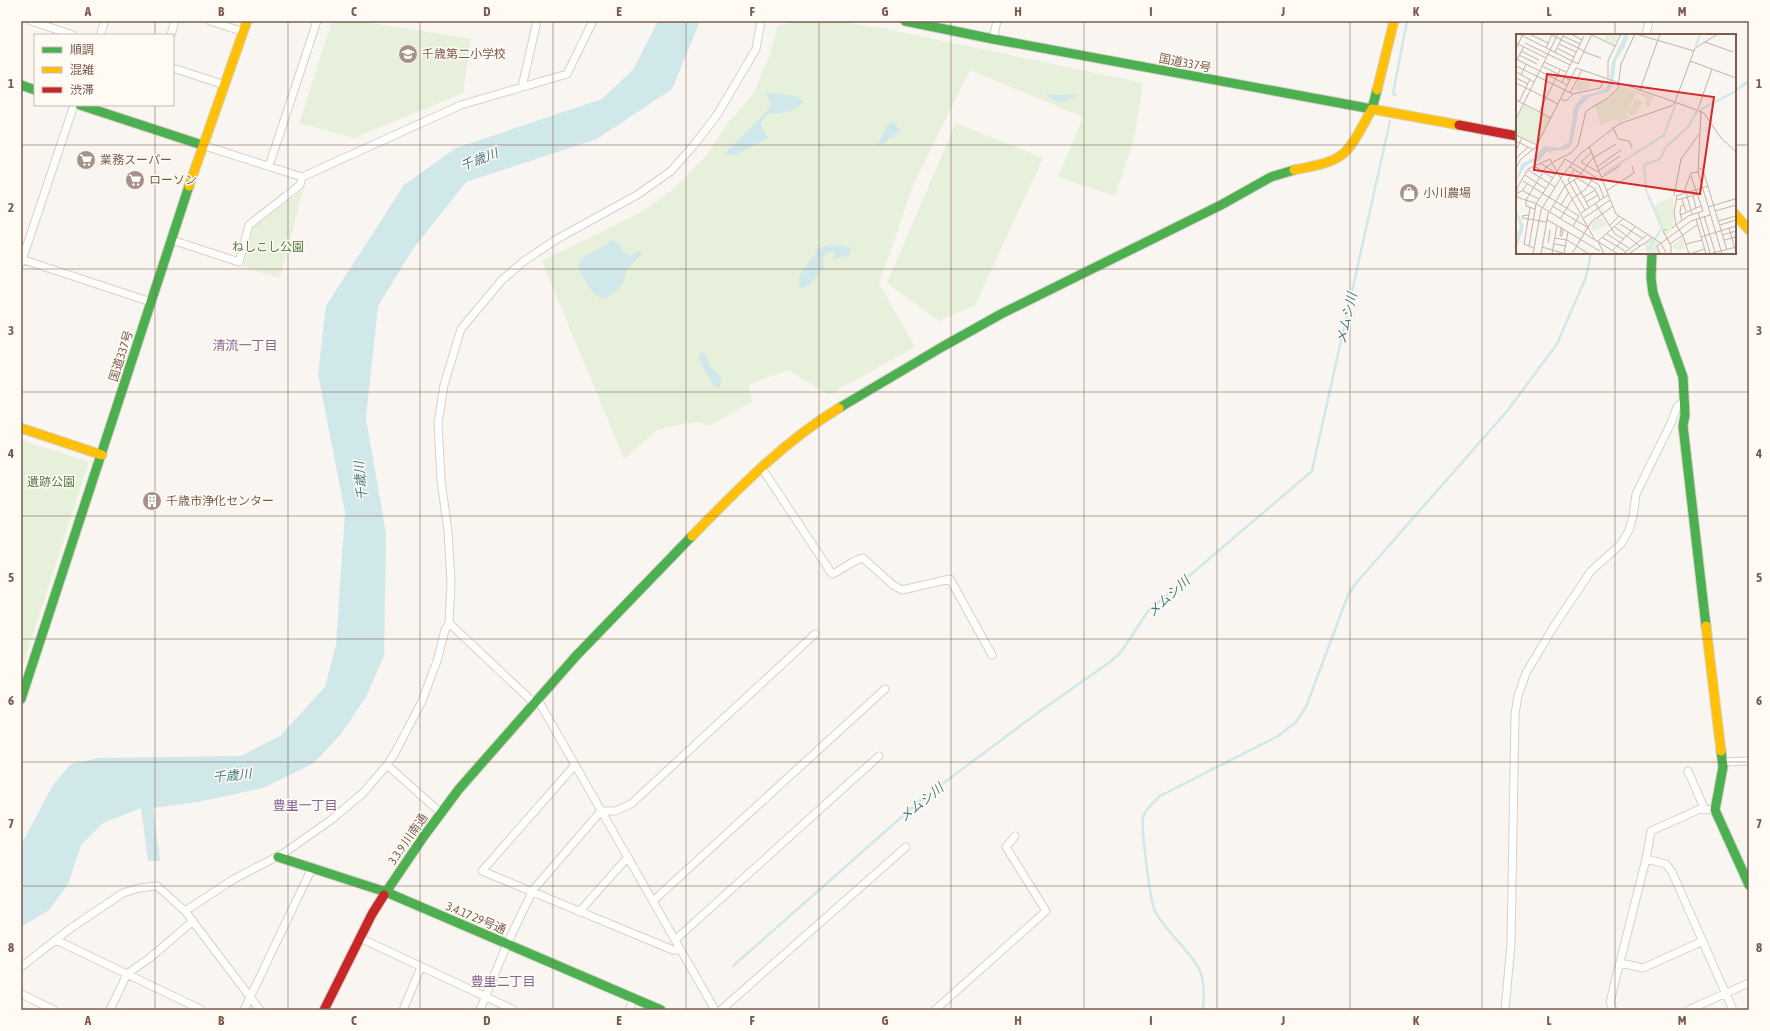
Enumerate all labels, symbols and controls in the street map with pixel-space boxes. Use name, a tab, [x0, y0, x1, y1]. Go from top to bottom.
text: A	[84, 4, 92, 19]
text: B	[218, 4, 225, 19]
text: C	[351, 4, 357, 19]
text: D	[483, 4, 491, 19]
text: E	[616, 4, 622, 19]
text: F	[749, 4, 755, 19]
text: G	[882, 4, 889, 19]
text: H	[1014, 4, 1022, 19]
text: I	[1149, 4, 1153, 19]
text: J	[1280, 4, 1285, 19]
text: K	[1413, 4, 1420, 19]
text: L	[1546, 4, 1552, 19]
text: M	[1678, 4, 1687, 19]
legend	[34, 34, 174, 106]
inset map	[1516, 34, 1736, 254]
text: 順調	[70, 43, 94, 57]
school or university icon: 千歳第二小学校	[397, 43, 419, 65]
place label: 千歳第二小学校	[422, 47, 506, 61]
street label: 国道337号	[1158, 51, 1212, 75]
text: 混雑	[70, 63, 94, 77]
text: 1	[8, 76, 14, 91]
text: 1	[1756, 76, 1762, 91]
text: 渋滞	[70, 83, 94, 97]
water label: 千歳川	[458, 145, 502, 173]
supermarket icon: 業務スーパー	[75, 149, 97, 171]
place label: 業務スーパー	[100, 153, 172, 167]
supermarket icon: ローソン	[124, 169, 146, 191]
place label: ローソン	[149, 173, 197, 187]
shop icon: 小川農場	[1398, 182, 1420, 204]
place label: 小川農場	[1423, 186, 1471, 200]
text: 2	[8, 200, 14, 215]
text: 2	[1756, 200, 1762, 215]
park label: ねしこし公園	[232, 240, 304, 254]
water label: メムシ川	[1333, 289, 1360, 345]
text: 3	[8, 323, 14, 338]
text: 3	[1756, 323, 1762, 338]
street label: 国道337号	[106, 329, 136, 383]
district label: 清流一丁目	[212, 338, 278, 353]
text: 4	[7, 446, 14, 461]
text: 4	[1755, 446, 1762, 461]
water label: 千歳川	[351, 459, 370, 501]
park label: 遺跡公園	[27, 475, 75, 489]
building icon: 千歳市浄化センター	[141, 490, 163, 512]
place label: 千歳市浄化センター	[166, 494, 274, 508]
text: 5	[8, 570, 14, 585]
text: 5	[1756, 570, 1762, 585]
water label: メムシ川	[1144, 572, 1194, 620]
text: 6	[8, 693, 14, 708]
text: 6	[1756, 693, 1762, 708]
water label: 千歳川	[212, 766, 254, 785]
water label: メムシ川	[896, 779, 948, 825]
district label: 豊里一丁目	[272, 798, 338, 813]
street label: 3.3.9 川南通	[385, 811, 431, 867]
text: 7	[8, 816, 14, 831]
text: 7	[1756, 816, 1762, 831]
street label: 3.4.17 29号通	[444, 899, 508, 937]
text: 8	[8, 940, 14, 955]
text: 8	[1756, 940, 1762, 955]
district label: 豊里二丁目	[470, 974, 536, 989]
text: A	[84, 1013, 92, 1028]
text: B	[218, 1013, 225, 1028]
text: C	[351, 1013, 357, 1028]
text: D	[483, 1013, 491, 1028]
text: E	[616, 1013, 622, 1028]
text: F	[749, 1013, 755, 1028]
text: G	[882, 1013, 889, 1028]
text: H	[1014, 1013, 1022, 1028]
text: I	[1149, 1013, 1153, 1028]
text: J	[1280, 1013, 1285, 1028]
text: K	[1413, 1013, 1420, 1028]
text: L	[1546, 1013, 1552, 1028]
text: M	[1678, 1013, 1687, 1028]

